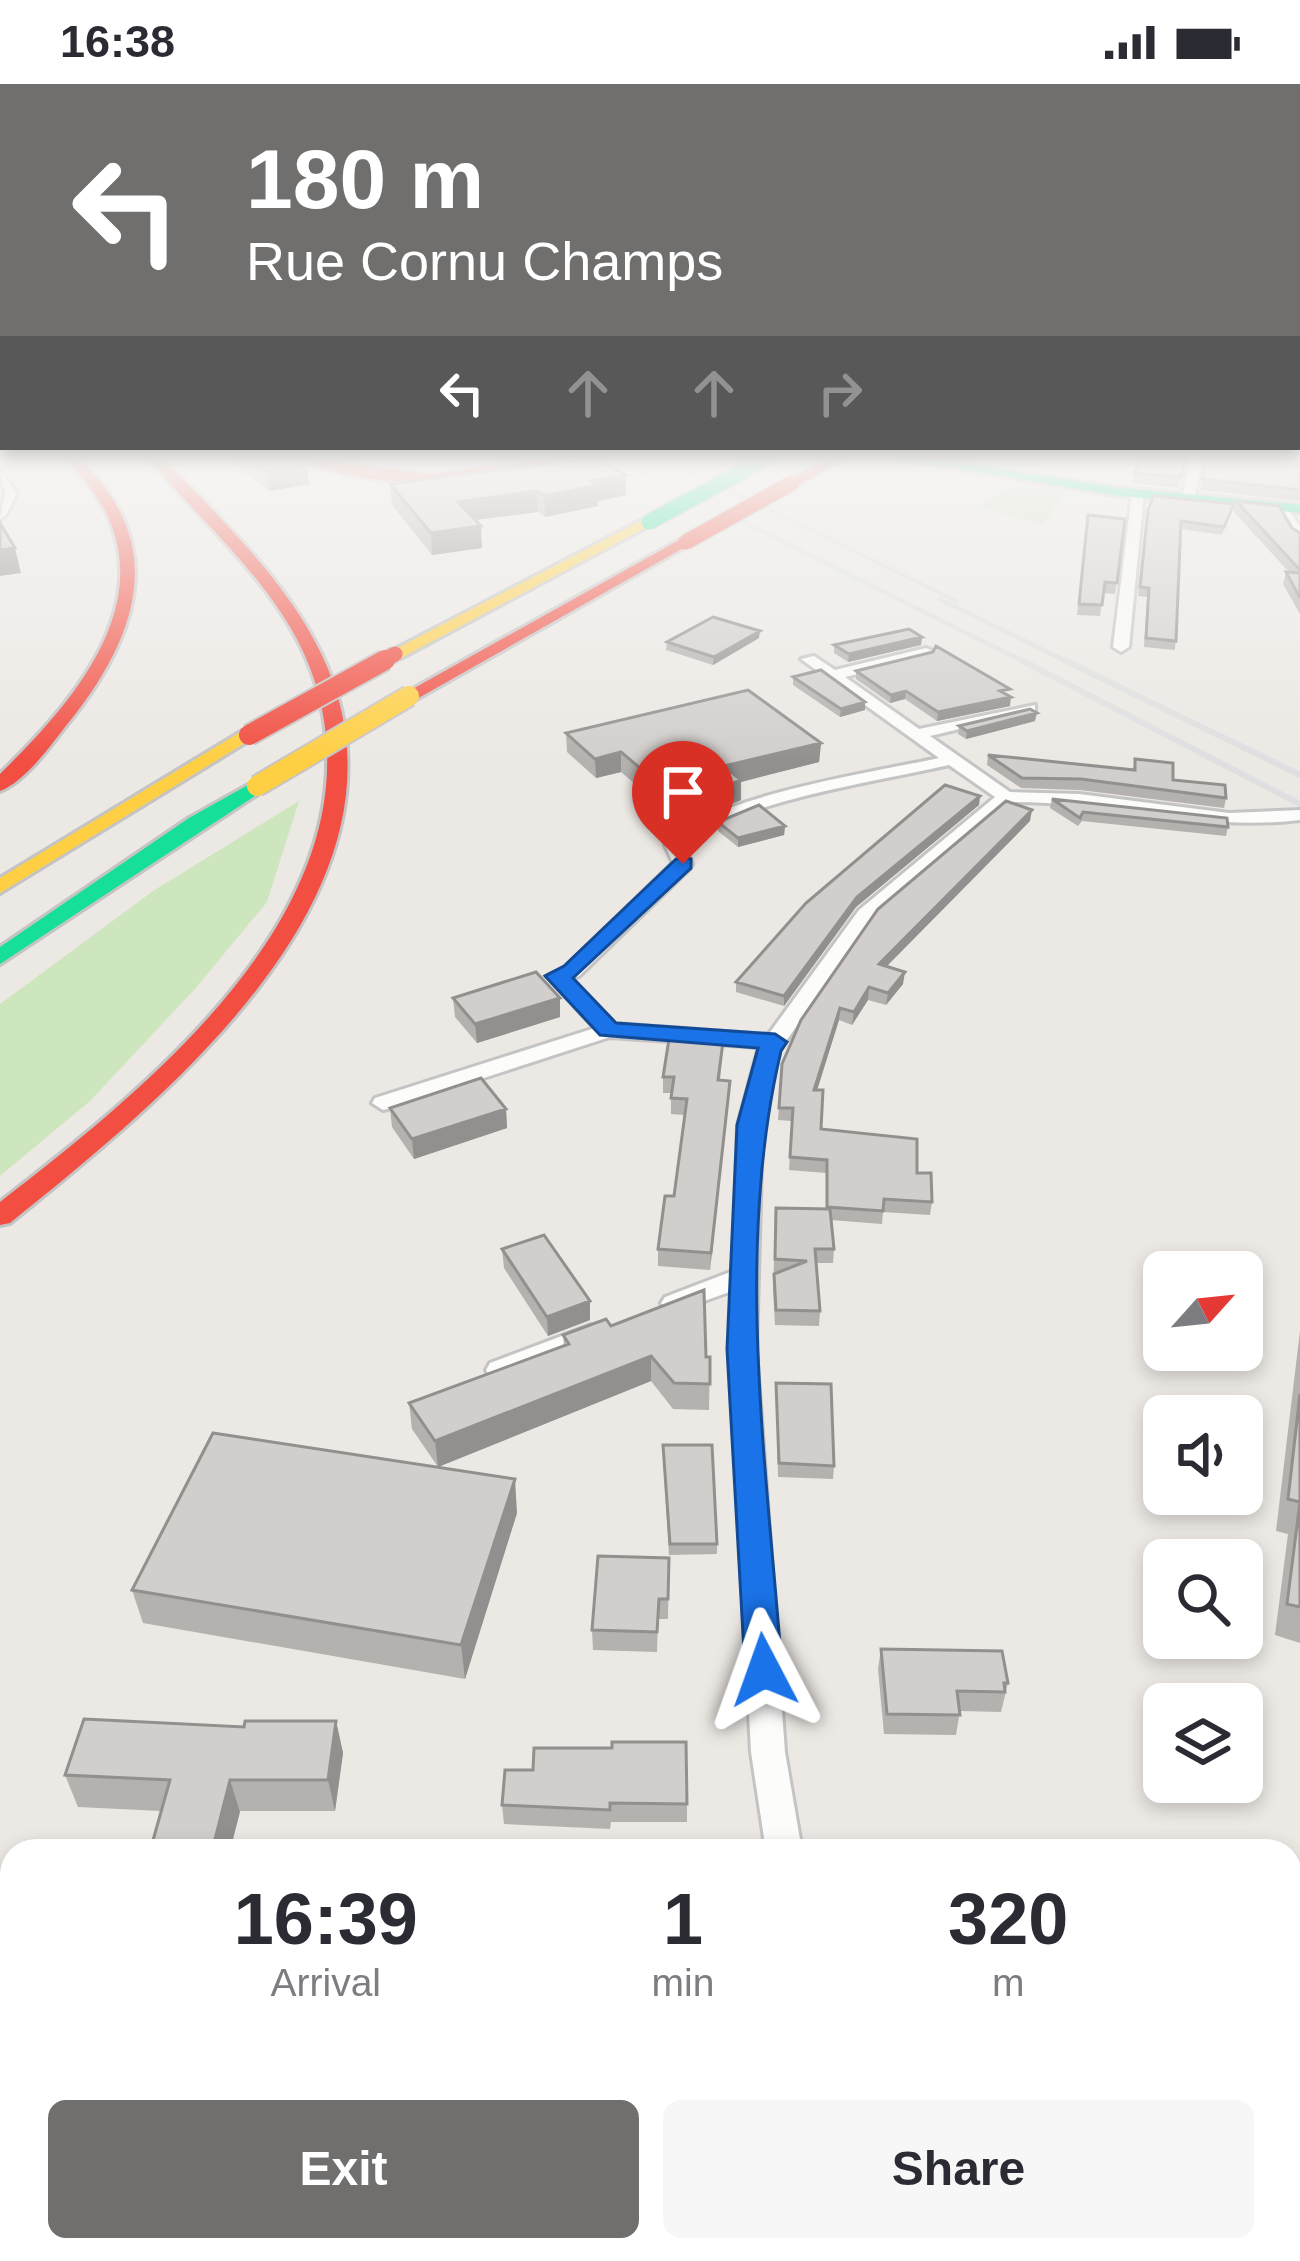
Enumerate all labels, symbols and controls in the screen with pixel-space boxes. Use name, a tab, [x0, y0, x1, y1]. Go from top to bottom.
text: 16:38	[60, 16, 175, 67]
icon: left	[48, 132, 204, 288]
text: 180 m	[246, 132, 484, 226]
text: Rue Cornu Champs	[246, 231, 723, 291]
icon: left	[429, 360, 495, 426]
icon: ahead	[555, 360, 621, 426]
icon: ahead	[681, 360, 747, 426]
icon: right	[807, 360, 873, 426]
pin	[632, 741, 734, 864]
icon: arrive	[650, 759, 716, 825]
north arrow	[1143, 1251, 1263, 1371]
map controls	[1143, 1251, 1263, 1803]
button: sound	[1143, 1395, 1263, 1515]
button: search	[1143, 1539, 1263, 1659]
position arrow	[701, 1607, 827, 1733]
button: layers	[1143, 1683, 1263, 1803]
text: 16:39	[234, 1879, 418, 1959]
text: 1	[663, 1879, 703, 1959]
text: 320	[948, 1879, 1068, 1959]
text: Arrival	[271, 1961, 381, 2004]
text: min	[652, 1961, 714, 2004]
text: m	[992, 1961, 1024, 2004]
button: Exit	[48, 2100, 639, 2238]
button: Share	[663, 2100, 1254, 2238]

